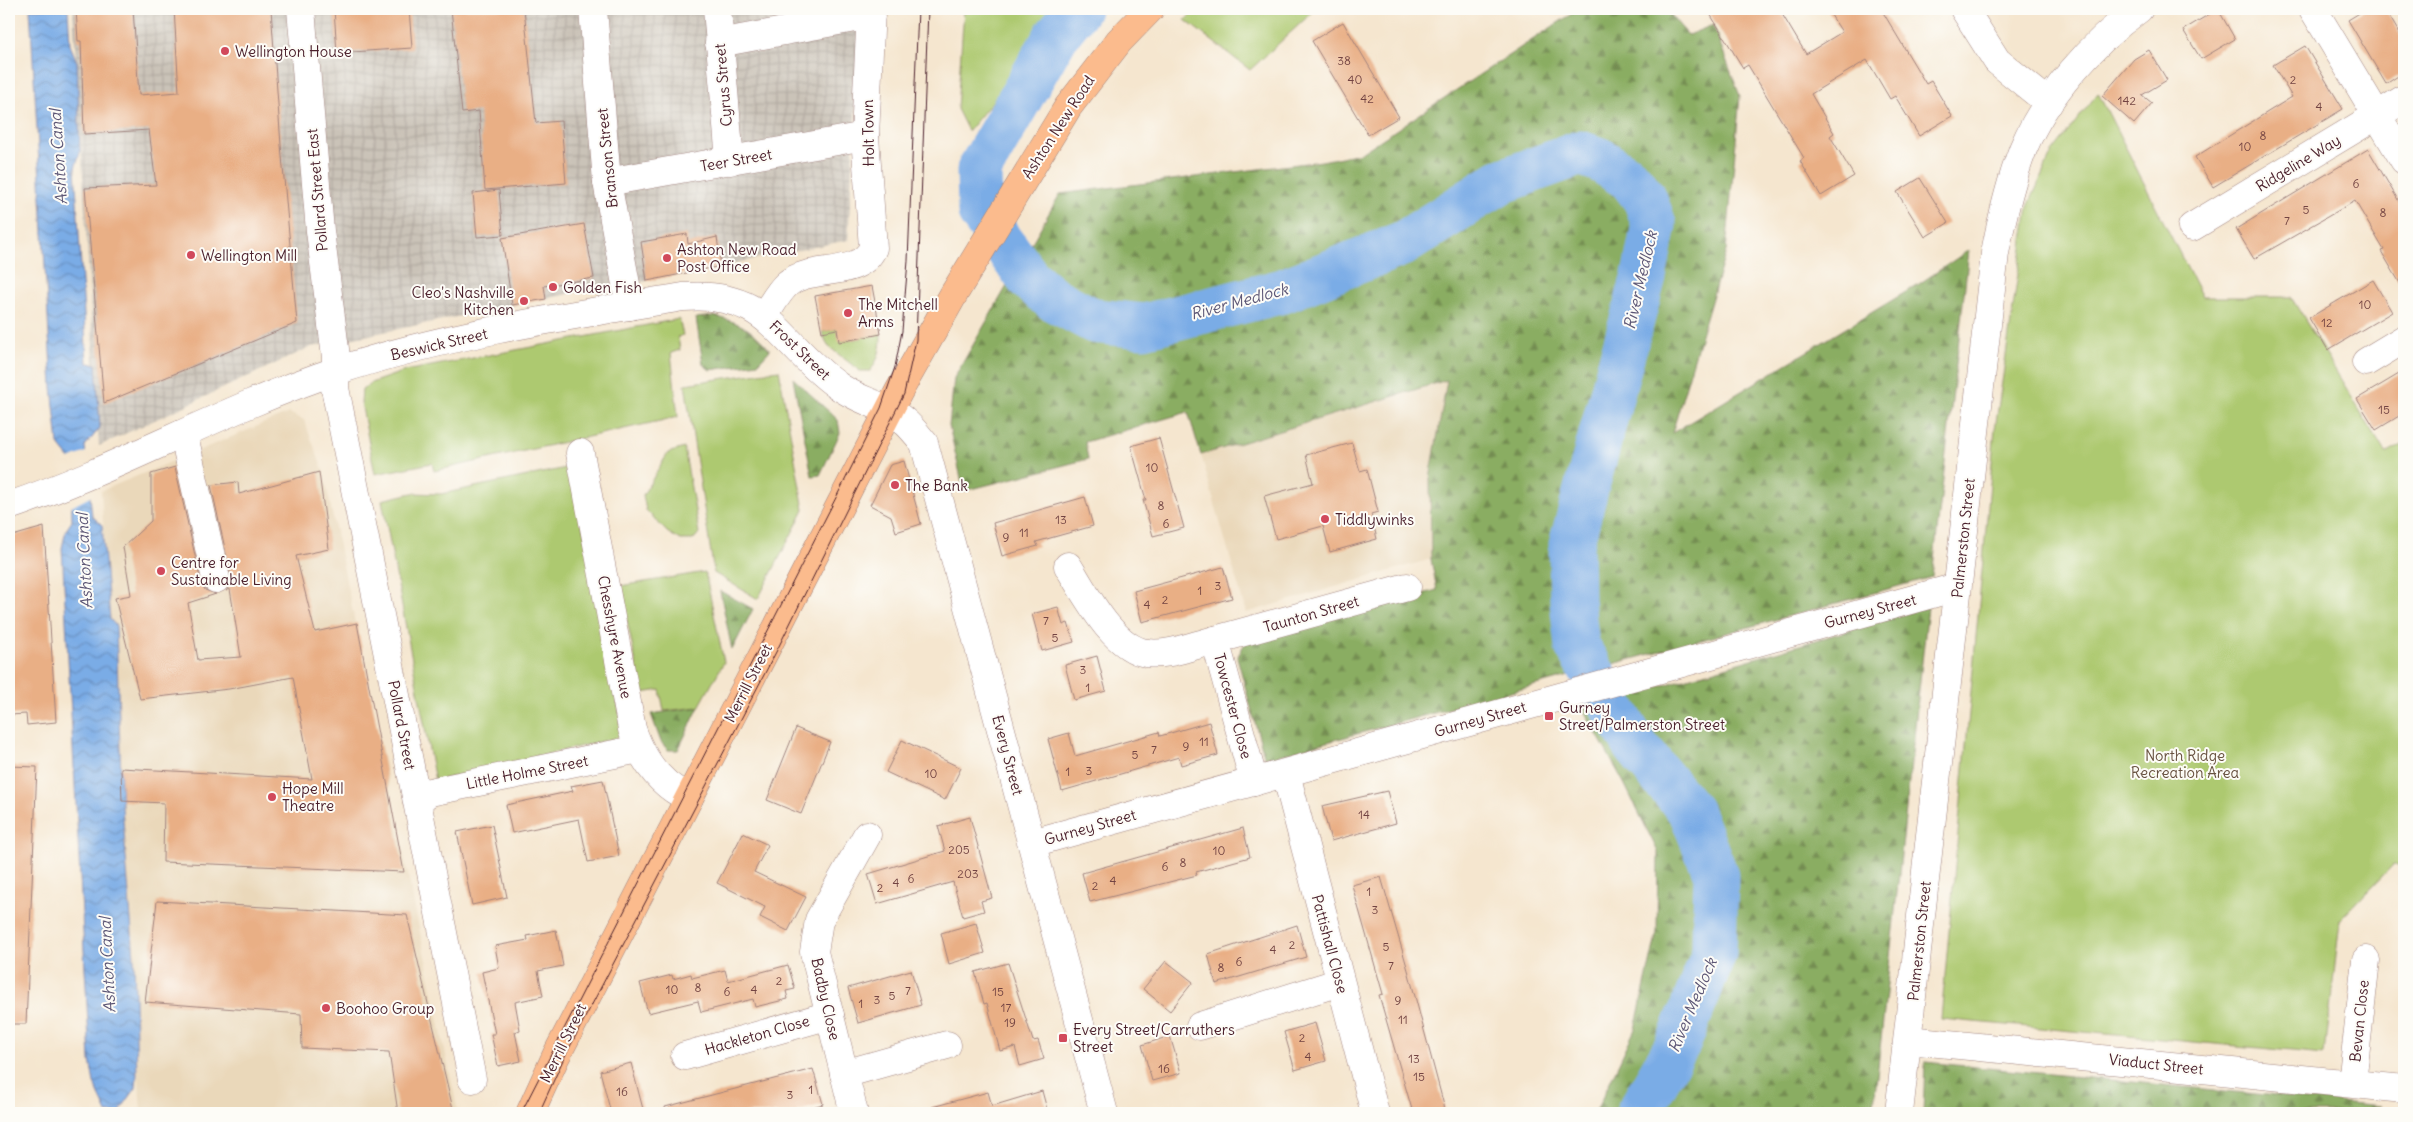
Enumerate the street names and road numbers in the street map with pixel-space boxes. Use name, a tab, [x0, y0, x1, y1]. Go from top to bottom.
street label: Cyrus Street	[710, 43, 736, 127]
street label: Ashton New Road	[1017, 72, 1099, 182]
street label: Holt Town	[858, 99, 878, 167]
street label: Branson Street	[592, 107, 622, 209]
street label: Pollard Street East	[302, 128, 332, 252]
street label: Ridgeline Way	[2252, 130, 2344, 196]
street label: Teer Street	[699, 144, 773, 176]
street label: Frost Street	[765, 316, 835, 384]
street label: Beswick Street	[389, 324, 489, 364]
street label: Palmerston Street	[1947, 477, 1979, 599]
street label: Chesshyre Avenue	[594, 574, 636, 700]
street label: Gurney Street	[1822, 590, 1918, 632]
street label: Taunton Street	[1261, 591, 1361, 637]
street label: Merrill Street	[720, 640, 776, 726]
street label: Towcester Close	[1210, 651, 1256, 761]
street label: Pollard Street	[384, 679, 420, 771]
street label: Gurney Street	[1432, 697, 1528, 741]
street label: Every Street	[988, 713, 1028, 797]
street label: Little Holme Street	[464, 751, 590, 793]
street label: Gurney Street	[1042, 805, 1138, 849]
street label: Palmerston Street	[1903, 880, 1935, 1002]
street label: Pattishall Close	[1308, 892, 1352, 996]
street label: Badby Close	[807, 956, 845, 1042]
street label: Bevan Close	[2345, 979, 2373, 1063]
street label: Merrill Street	[536, 1000, 590, 1086]
street label: Hackleton Close	[702, 1011, 812, 1059]
street label: Viaduct Street	[2108, 1050, 2204, 1078]

